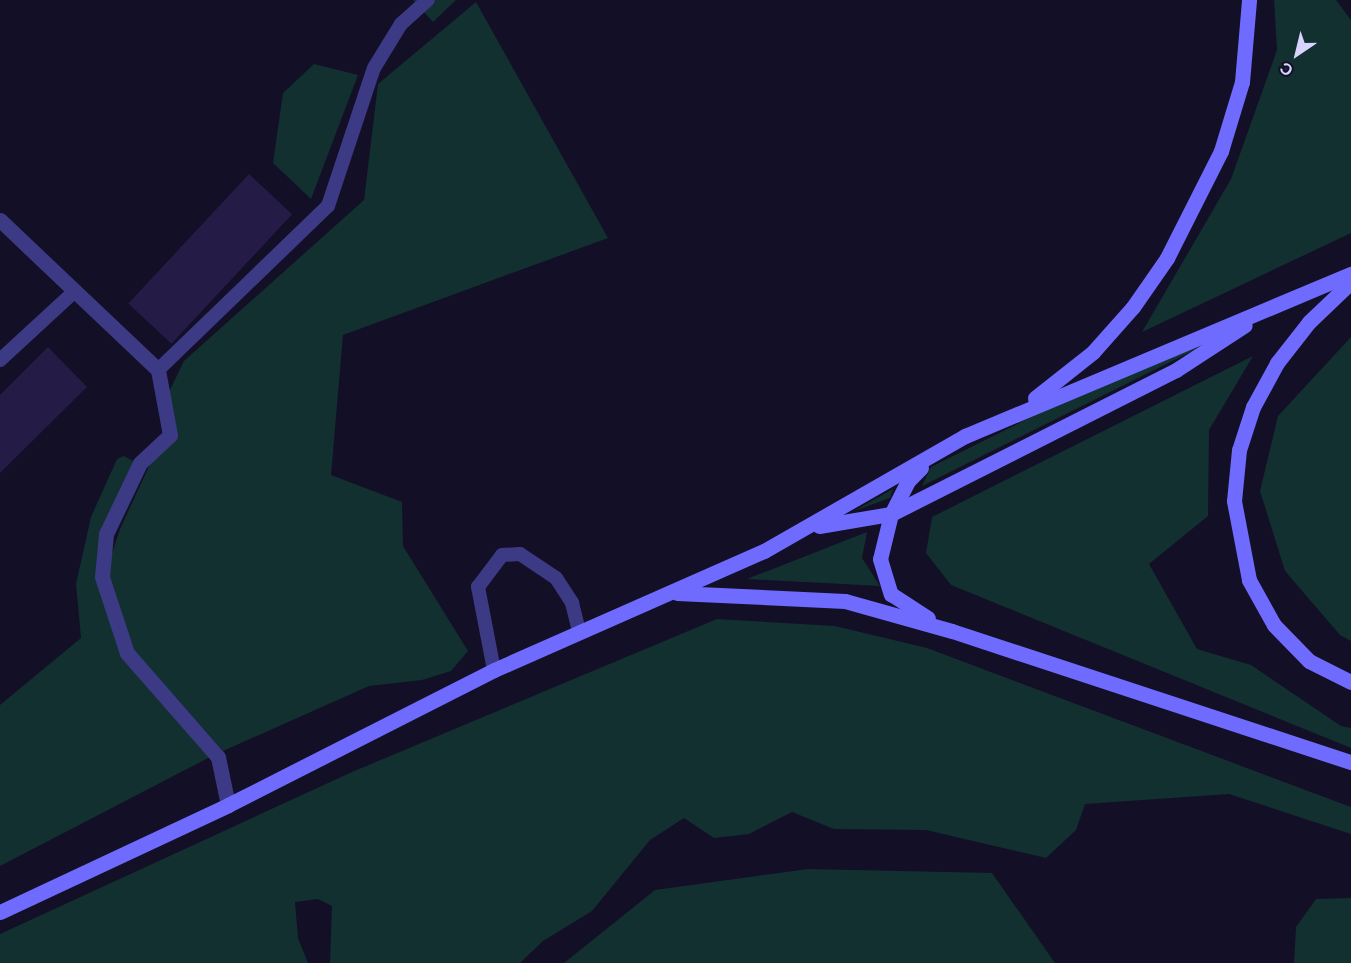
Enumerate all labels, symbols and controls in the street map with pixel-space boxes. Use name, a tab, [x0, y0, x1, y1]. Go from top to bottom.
north arrow	[1267, 24, 1327, 84]
text: С	[1276, 58, 1297, 80]

